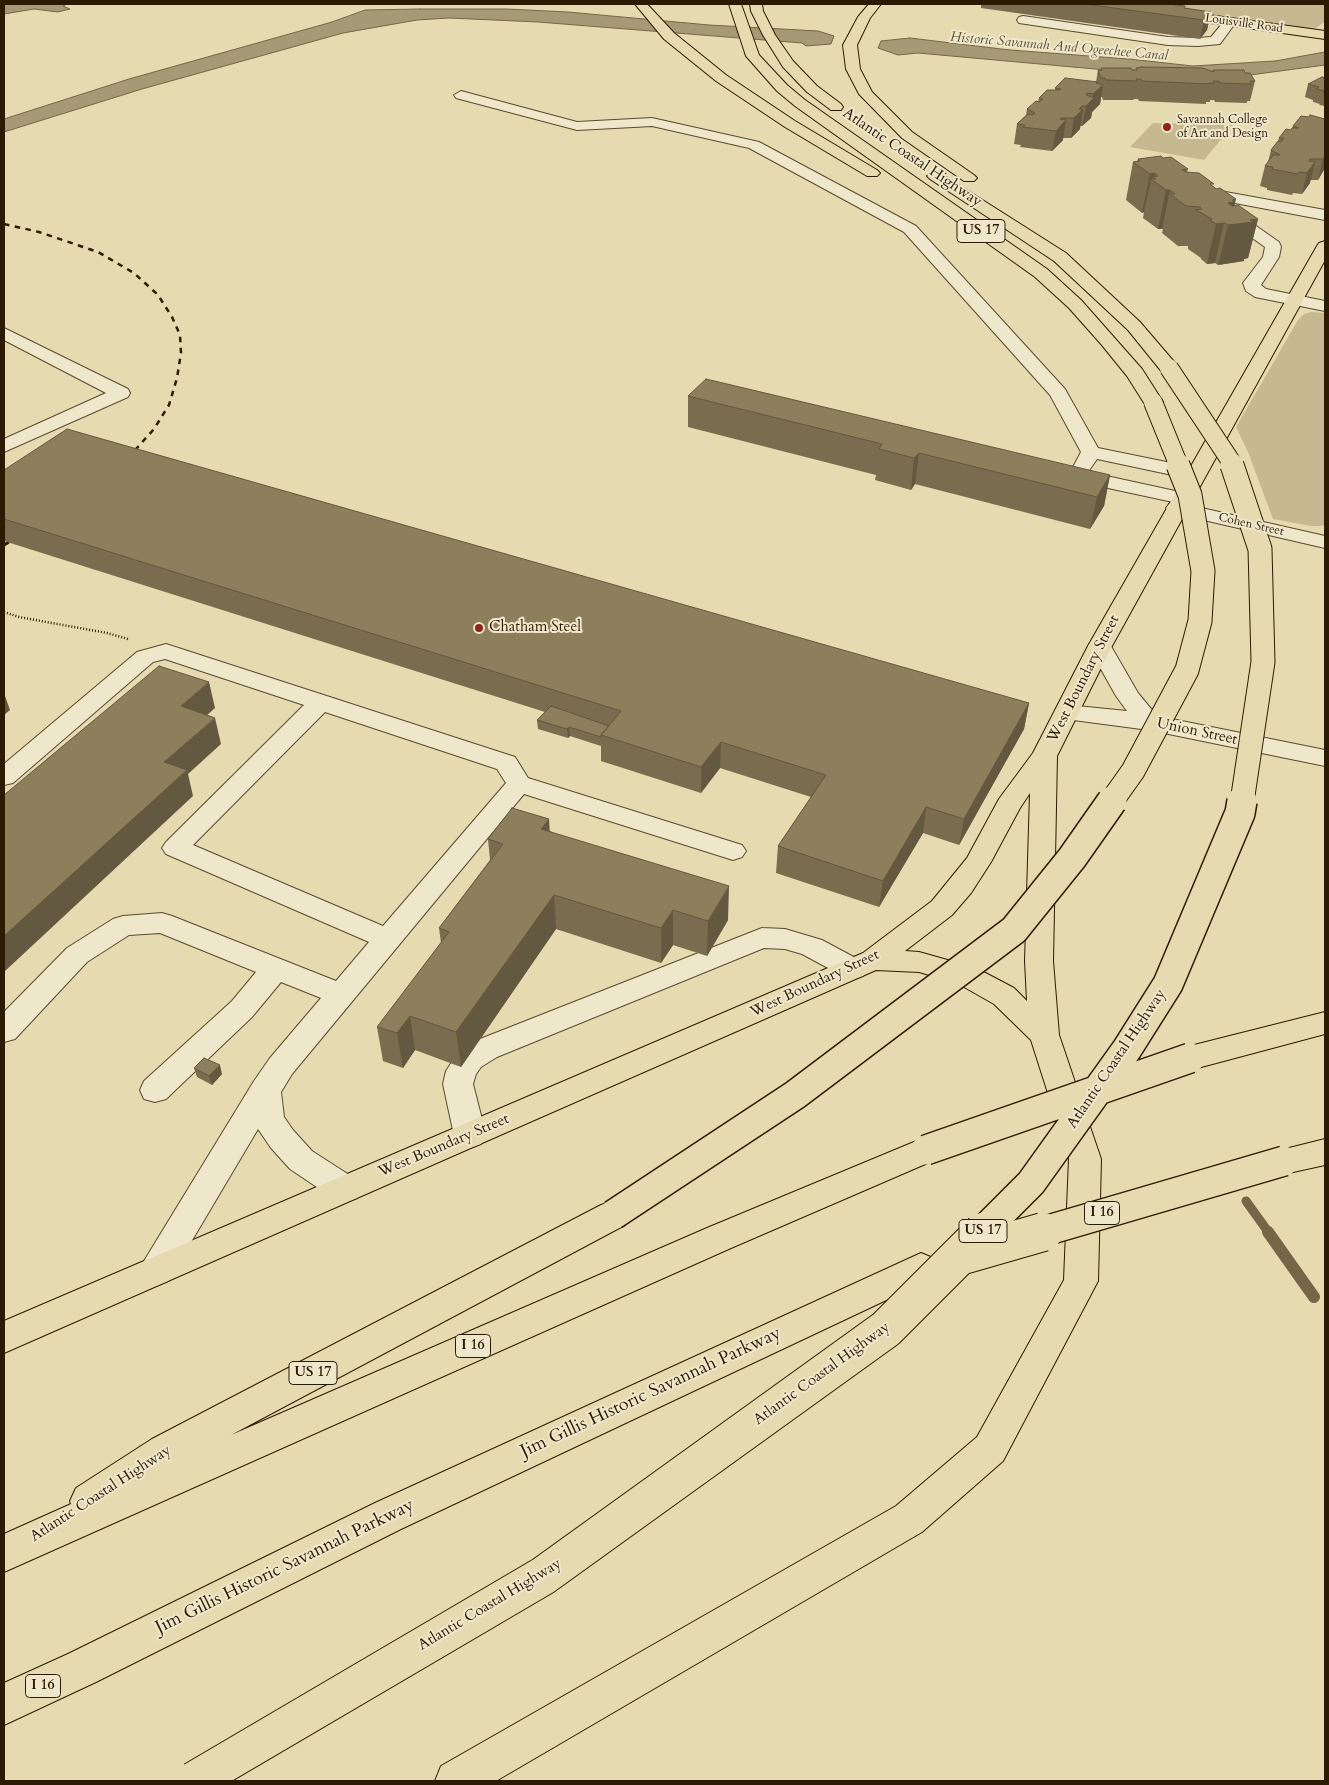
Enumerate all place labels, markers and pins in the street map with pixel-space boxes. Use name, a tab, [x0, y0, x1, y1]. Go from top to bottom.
place label: Savannah College of Art and Design	[1177, 113, 1268, 141]
marker: Savannah College of Art and Design	[1161, 121, 1173, 133]
place label: Chatham Steel	[489, 619, 581, 637]
marker: Chatham Steel	[473, 622, 485, 634]

